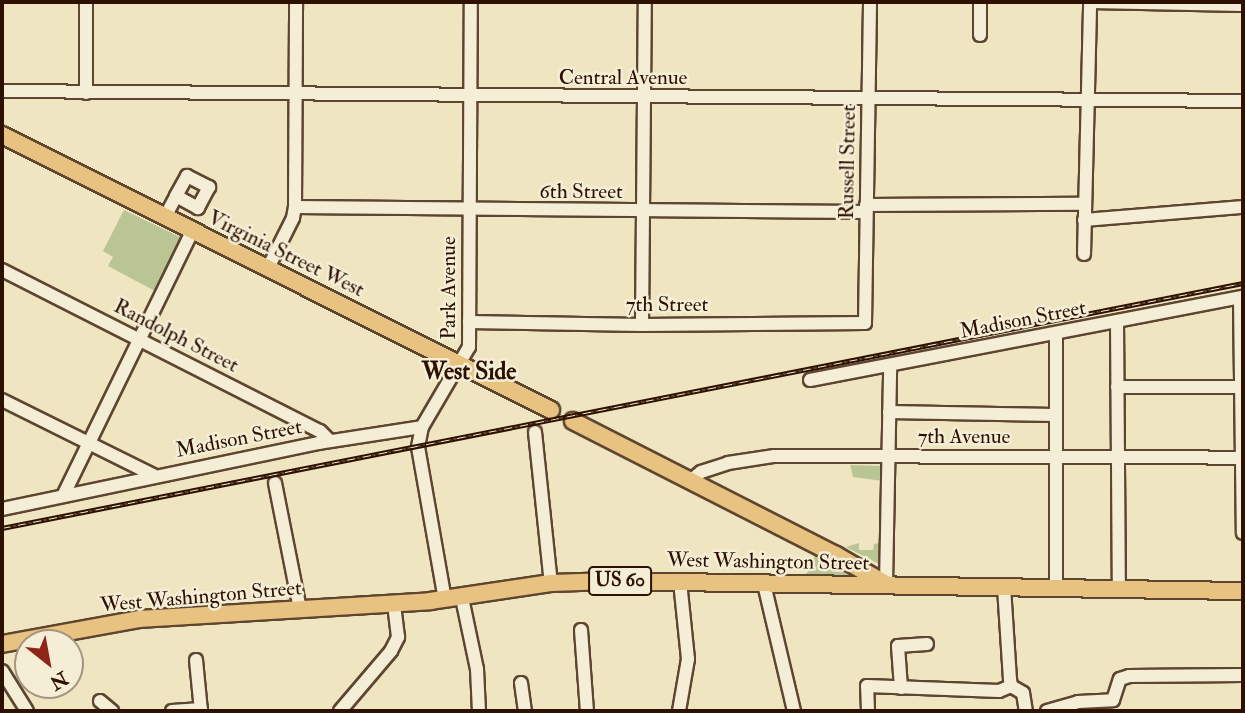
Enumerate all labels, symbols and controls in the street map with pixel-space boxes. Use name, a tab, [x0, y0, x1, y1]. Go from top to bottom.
street label: Central Avenue	[559, 65, 687, 91]
street label: Russell Street	[834, 104, 862, 220]
street label: 6th Street	[539, 179, 623, 205]
street label: Virginia Street West	[204, 205, 368, 303]
street label: Park Avenue	[436, 236, 462, 340]
street label: 7th Street	[626, 292, 708, 318]
street label: Randolph Street	[109, 294, 243, 378]
street label: Madison Street	[958, 295, 1088, 345]
district label: West Side	[422, 358, 516, 386]
street label: Madison Street	[174, 414, 304, 464]
street label: 7th Avenue	[918, 424, 1010, 450]
street label: West Washington Street	[667, 548, 869, 576]
road number: US 60	[587, 566, 653, 596]
street label: West Washington Street	[99, 576, 303, 618]
north arrow	[14, 629, 84, 699]
text: N	[45, 666, 72, 695]

